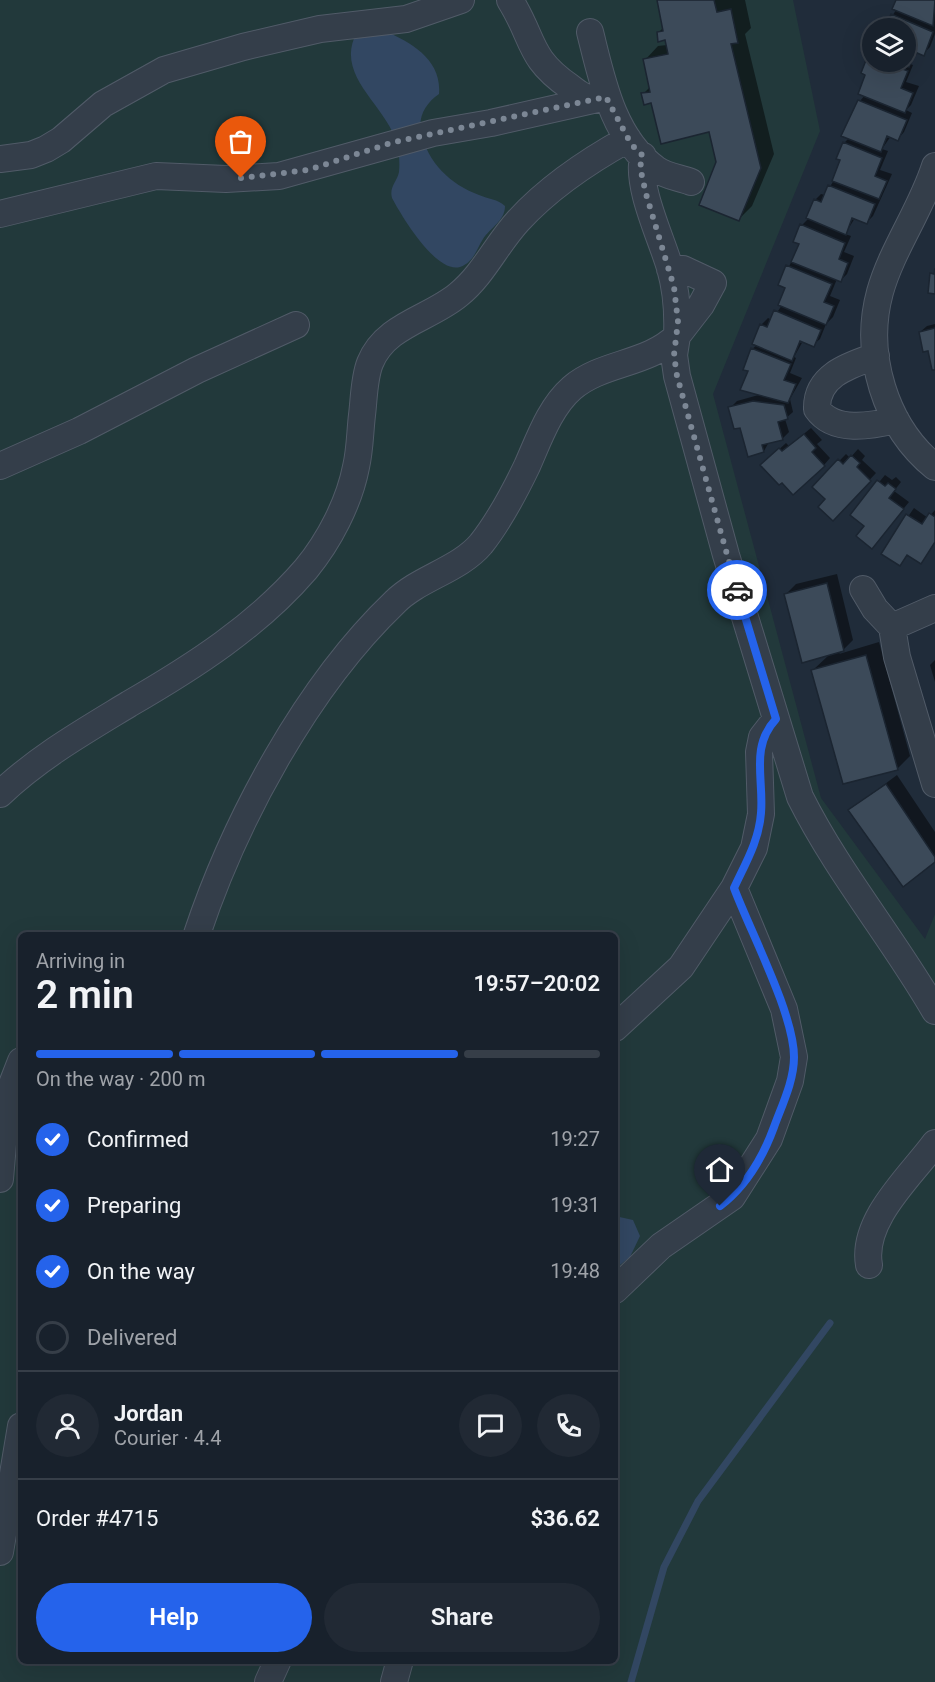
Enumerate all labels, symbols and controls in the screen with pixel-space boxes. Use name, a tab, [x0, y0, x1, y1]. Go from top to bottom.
map controls	[862, 18, 916, 72]
button: layers	[862, 18, 916, 72]
pin	[215, 116, 266, 178]
icon: bag	[224, 125, 257, 158]
courier	[707, 560, 767, 620]
icon: car	[721, 574, 754, 607]
text: Arriving in	[36, 949, 125, 973]
text: 19:57–20:02	[473, 971, 600, 996]
text: 2 min	[36, 972, 134, 1018]
text: On the way · 200 m	[36, 1067, 205, 1091]
icon: check	[36, 1123, 69, 1156]
text: Confirmed	[87, 1127, 189, 1152]
text: 19:27	[550, 1127, 600, 1151]
pin	[694, 1144, 745, 1206]
icon: home	[703, 1153, 736, 1186]
icon: check	[36, 1189, 69, 1222]
text: Preparing	[87, 1193, 181, 1218]
text: 19:31	[550, 1193, 600, 1217]
icon: check	[36, 1255, 69, 1288]
text: On the way	[87, 1259, 195, 1284]
text: 19:48	[550, 1259, 600, 1283]
text: Delivered	[87, 1325, 177, 1350]
button: person	[36, 1394, 99, 1457]
button: chat	[459, 1394, 522, 1457]
button: phone	[537, 1394, 600, 1457]
text: Jordan	[114, 1401, 183, 1426]
text: Courier · 4.4	[114, 1426, 221, 1450]
text: Order #4715	[36, 1506, 158, 1531]
text: $36.62	[531, 1506, 600, 1531]
button: Help	[36, 1583, 312, 1652]
button: Share	[324, 1583, 600, 1652]

